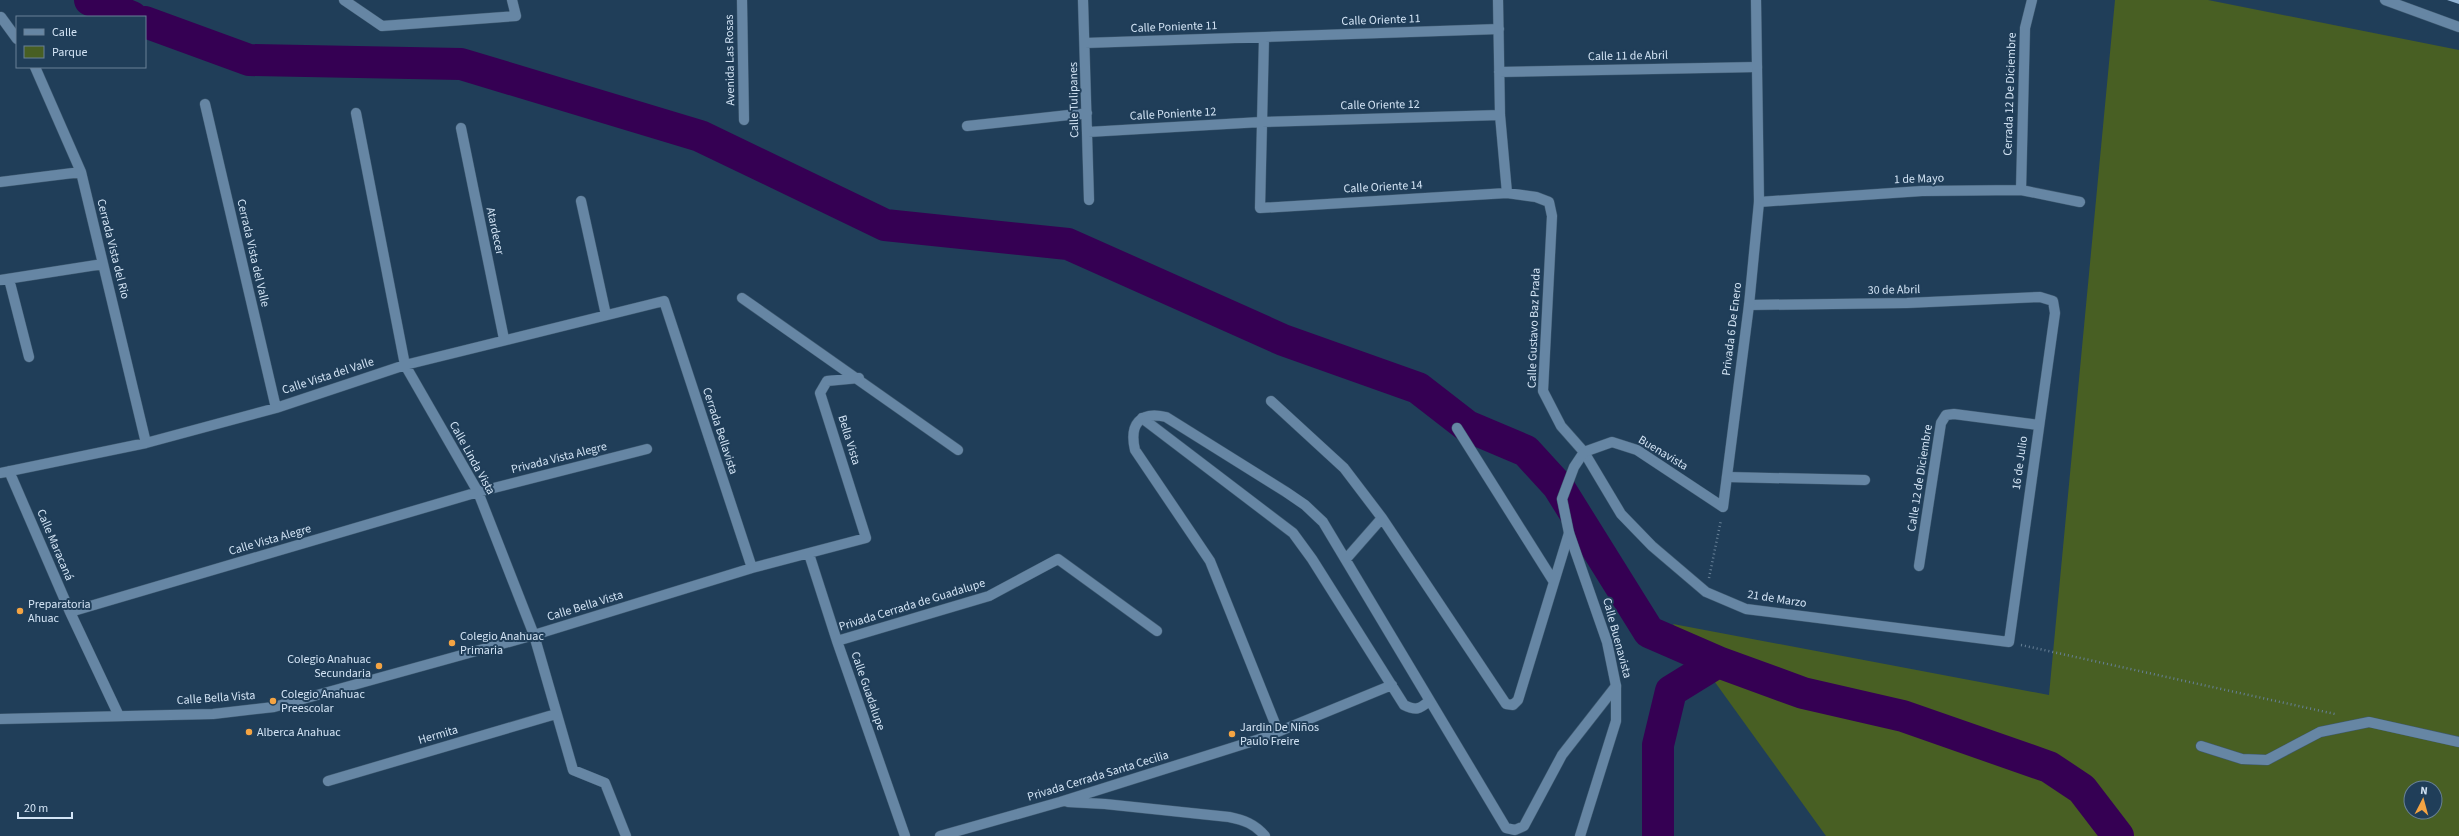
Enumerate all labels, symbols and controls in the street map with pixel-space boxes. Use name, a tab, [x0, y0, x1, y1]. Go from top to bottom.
street label: Calle Oriente 11	[1341, 10, 1421, 30]
street label: Avenida Las Rosas	[721, 14, 739, 106]
legend	[16, 16, 146, 68]
street label: Calle Poniente 11	[1130, 17, 1218, 37]
text: Calle	[52, 24, 77, 41]
street label: Cerrada 12 De Diciembre	[1999, 32, 2021, 156]
text: Parque	[52, 44, 88, 61]
street label: Calle 11 de Abril	[1588, 47, 1668, 65]
street label: Calle Tulipanes	[1065, 62, 1083, 138]
street label: Calle Oriente 12	[1340, 96, 1420, 114]
street label: Calle Poniente 12	[1129, 103, 1217, 125]
street label: 1 de Mayo	[1894, 170, 1944, 188]
street label: Calle Oriente 14	[1343, 176, 1423, 198]
street label: Cerrada Vista del Rio	[92, 197, 134, 301]
street label: Cerrada Vista del Valle	[232, 197, 274, 309]
street label: Atardecer	[482, 206, 508, 257]
street label: Calle Gustavo Baz Prada	[1523, 268, 1545, 388]
street label: Privada 6 De Enero	[1718, 281, 1746, 377]
street label: 30 de Abril	[1868, 281, 1920, 299]
street label: Calle Vista del Valle	[280, 353, 376, 399]
street label: Cerrada Bellavista	[698, 385, 742, 477]
street label: Bella Vista	[833, 413, 865, 467]
street label: Calle Linda Vista	[445, 418, 499, 498]
street label: Calle 12 de Diciembre	[1903, 423, 1937, 533]
street label: Buenavista	[1635, 431, 1691, 475]
street label: 16 de Julio	[2008, 435, 2032, 491]
street label: Privada Vista Alegre	[509, 438, 609, 478]
street label: Calle Maracaná	[32, 507, 78, 583]
street label: Calle Vista Alegre	[227, 520, 313, 560]
street label: Privada Cerrada de Guadalupe	[837, 575, 987, 635]
street label: Calle Bella Vista	[545, 586, 625, 626]
street label: 21 de Marzo	[1746, 586, 1808, 612]
place label: Preparatoria Ahuac	[28, 596, 91, 627]
street label: Calle Buenavista	[1598, 596, 1636, 680]
marker: Preparatoria Ahuac	[15, 606, 25, 616]
place label: Colegio Anahuac Primaria	[460, 628, 544, 659]
marker: Colegio Anahuac Primaria	[447, 638, 457, 648]
street label: Calle Guadalupe	[847, 649, 889, 733]
place label: Colegio Anahuac Secundaria	[287, 651, 372, 682]
marker: Colegio Anahuac Secundaria	[374, 661, 384, 671]
place label: Colegio Anahuac Preescolar	[281, 686, 365, 717]
street label: Calle Bella Vista	[176, 687, 256, 709]
marker: Colegio Anahuac Preescolar	[268, 696, 278, 706]
place label: Jardin De Niños Paulo Freire	[1240, 719, 1319, 750]
street label: Hermita	[416, 721, 460, 749]
place label: Alberca Anahuac	[257, 724, 341, 741]
marker: Alberca Anahuac	[244, 727, 254, 737]
marker: Jardin De Niños Paulo Freire	[1227, 729, 1237, 739]
street label: Privada Cerrada Santa Cecilia	[1025, 746, 1171, 806]
north arrow	[2403, 780, 2443, 820]
text: N	[2420, 783, 2428, 798]
scale bar	[18, 794, 72, 820]
text: 20 m	[24, 800, 48, 817]

